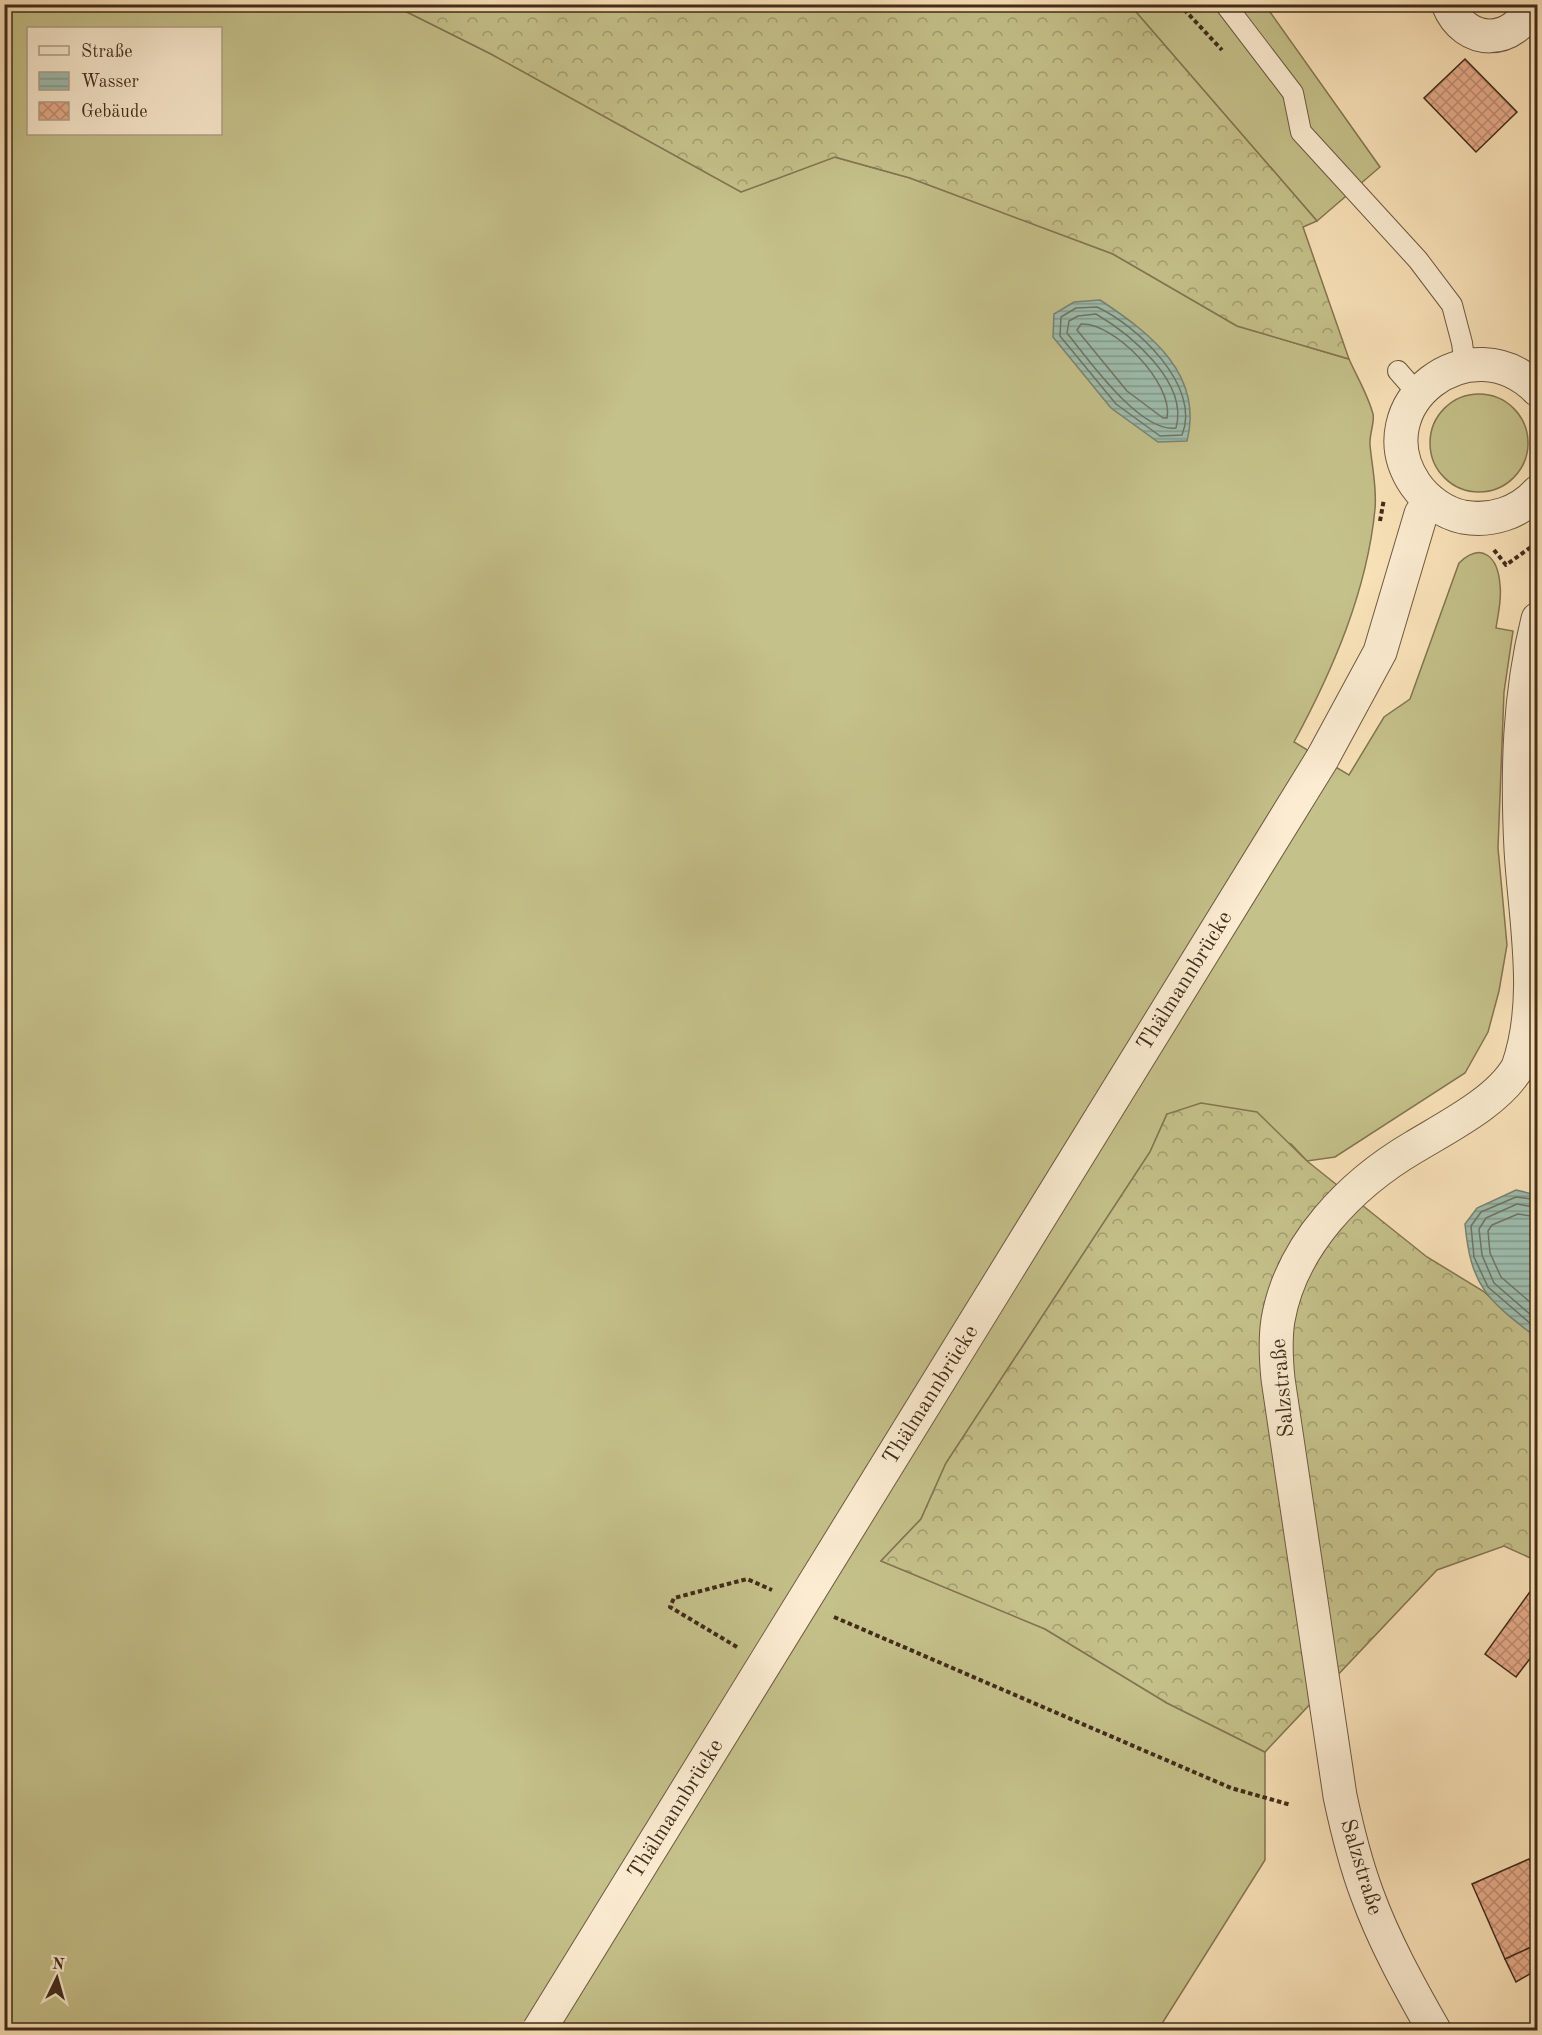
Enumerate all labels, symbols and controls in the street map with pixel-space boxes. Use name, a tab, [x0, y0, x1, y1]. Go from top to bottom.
legend	[27, 27, 222, 135]
text: Straße	[81, 43, 132, 61]
text: Wasser	[81, 73, 140, 91]
text: Gebäude	[81, 103, 148, 121]
street label: Thälmannbrücke	[1133, 907, 1237, 1055]
street label: Thälmannbrücke	[879, 1321, 983, 1469]
street label: Salzstraße	[1268, 1338, 1298, 1438]
street label: Thälmannbrücke	[624, 1735, 728, 1883]
street label: Salzstraße	[1336, 1816, 1386, 1918]
north arrow	[27, 1948, 87, 2008]
text: N	[51, 1957, 66, 1974]

